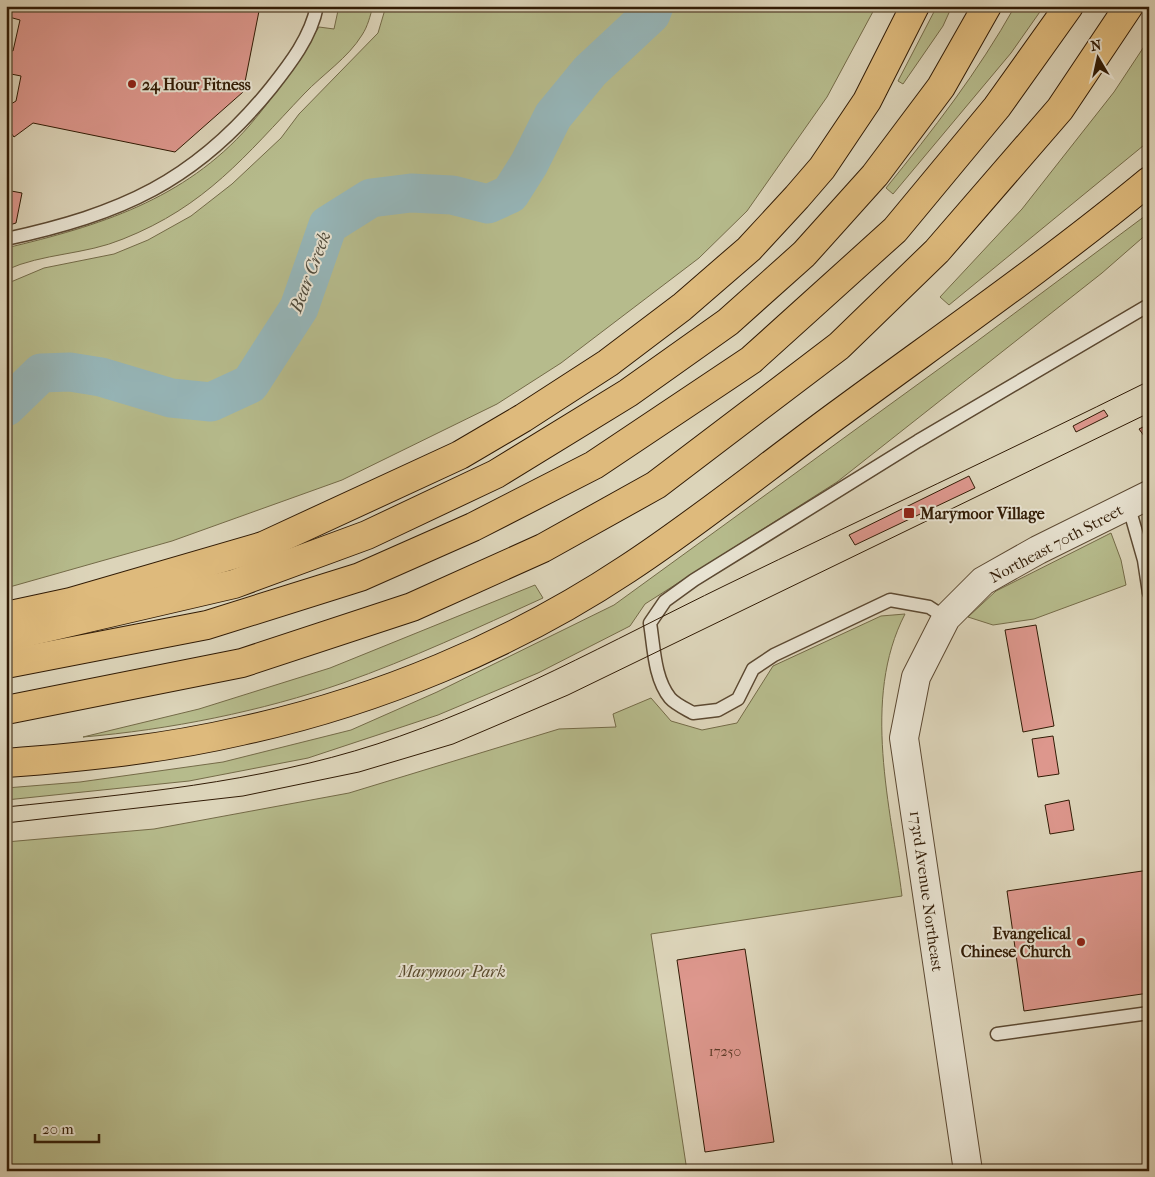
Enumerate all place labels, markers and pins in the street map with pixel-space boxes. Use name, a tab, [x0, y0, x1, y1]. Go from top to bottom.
place label: 24 Hour Fitness	[142, 75, 251, 95]
marker: 24 Hour Fitness	[126, 78, 138, 90]
place label: Marymoor Village	[919, 504, 1045, 524]
marker: Marymoor Village	[902, 506, 916, 520]
place label: Evangelical Chinese Church	[961, 924, 1072, 961]
marker: Evangelical Chinese Church	[1075, 936, 1087, 948]

